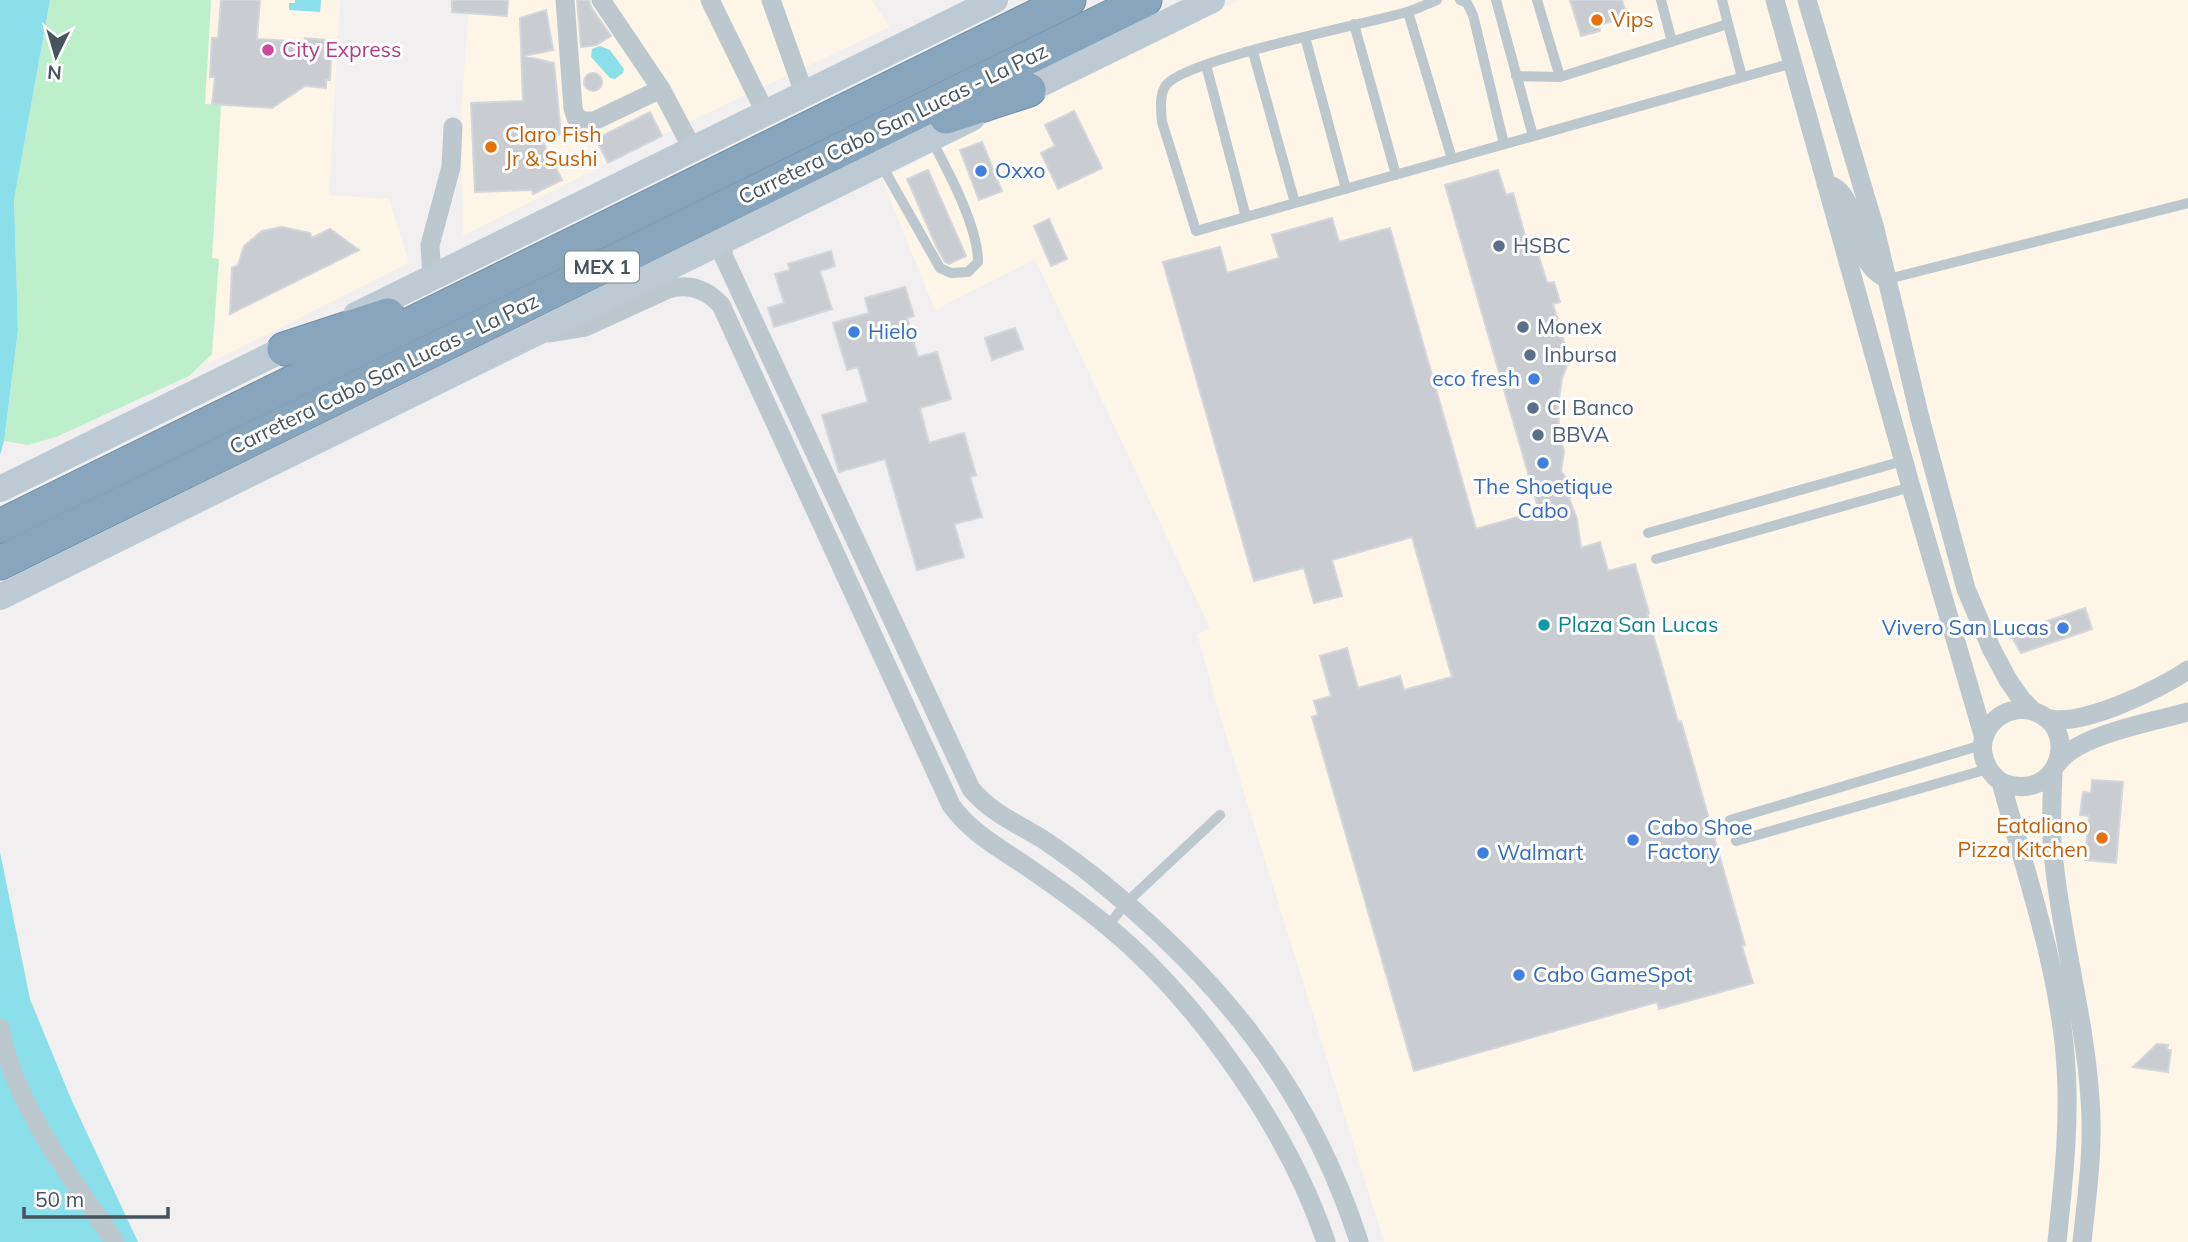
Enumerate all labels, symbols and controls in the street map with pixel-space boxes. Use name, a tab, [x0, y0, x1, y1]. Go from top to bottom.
place label: Vips	[1611, 6, 1654, 32]
marker: Vips	[1589, 12, 1605, 28]
north arrow	[21, 21, 91, 91]
place label: City Express	[282, 36, 401, 62]
street label: Carretera Cabo San Lucas - La Paz	[734, 37, 1051, 209]
marker: City Express	[260, 42, 276, 58]
text: N	[46, 60, 63, 86]
place label: Claro Fish Jr & Sushi	[505, 121, 601, 171]
marker: Claro Fish Jr & Sushi	[483, 139, 499, 155]
place label: Oxxo	[995, 157, 1045, 183]
marker: Oxxo	[973, 163, 989, 179]
place label: HSBC	[1513, 232, 1571, 258]
marker: HSBC	[1491, 238, 1507, 254]
road number: MEX 1	[565, 252, 639, 282]
street label: Carretera Cabo San Lucas - La Paz	[225, 287, 542, 459]
place label: Monex	[1537, 313, 1602, 339]
place label: Hielo	[868, 318, 918, 344]
marker: Monex	[1515, 319, 1531, 335]
marker: Hielo	[846, 324, 862, 340]
place label: Inbursa	[1544, 341, 1617, 367]
marker: Inbursa	[1522, 347, 1538, 363]
place label: eco fresh	[1432, 365, 1520, 391]
marker: eco fresh	[1526, 371, 1542, 387]
place label: CI Banco	[1547, 394, 1634, 420]
marker: CI Banco	[1525, 400, 1541, 416]
place label: BBVA	[1552, 421, 1610, 447]
marker: BBVA	[1530, 427, 1546, 443]
marker: The Shoetique Cabo	[1535, 455, 1551, 471]
place label: The Shoetique Cabo	[1473, 473, 1613, 523]
place label: Plaza San Lucas	[1558, 611, 1718, 637]
place label: Vivero San Lucas	[1882, 614, 2049, 640]
marker: Plaza San Lucas	[1536, 617, 1552, 633]
marker: Vivero San Lucas	[2055, 620, 2071, 636]
place label: Eataliano Pizza Kitchen	[1958, 812, 2088, 862]
place label: Cabo Shoe Factory	[1647, 814, 1753, 864]
marker: Eataliano Pizza Kitchen	[2094, 830, 2110, 846]
marker: Cabo Shoe Factory	[1625, 832, 1641, 848]
place label: Walmart	[1497, 839, 1583, 865]
marker: Walmart	[1475, 845, 1491, 861]
place label: Cabo GameSpot	[1533, 961, 1692, 987]
marker: Cabo GameSpot	[1511, 967, 1527, 983]
scale bar	[24, 1176, 168, 1220]
text: 50 m	[35, 1186, 84, 1212]

